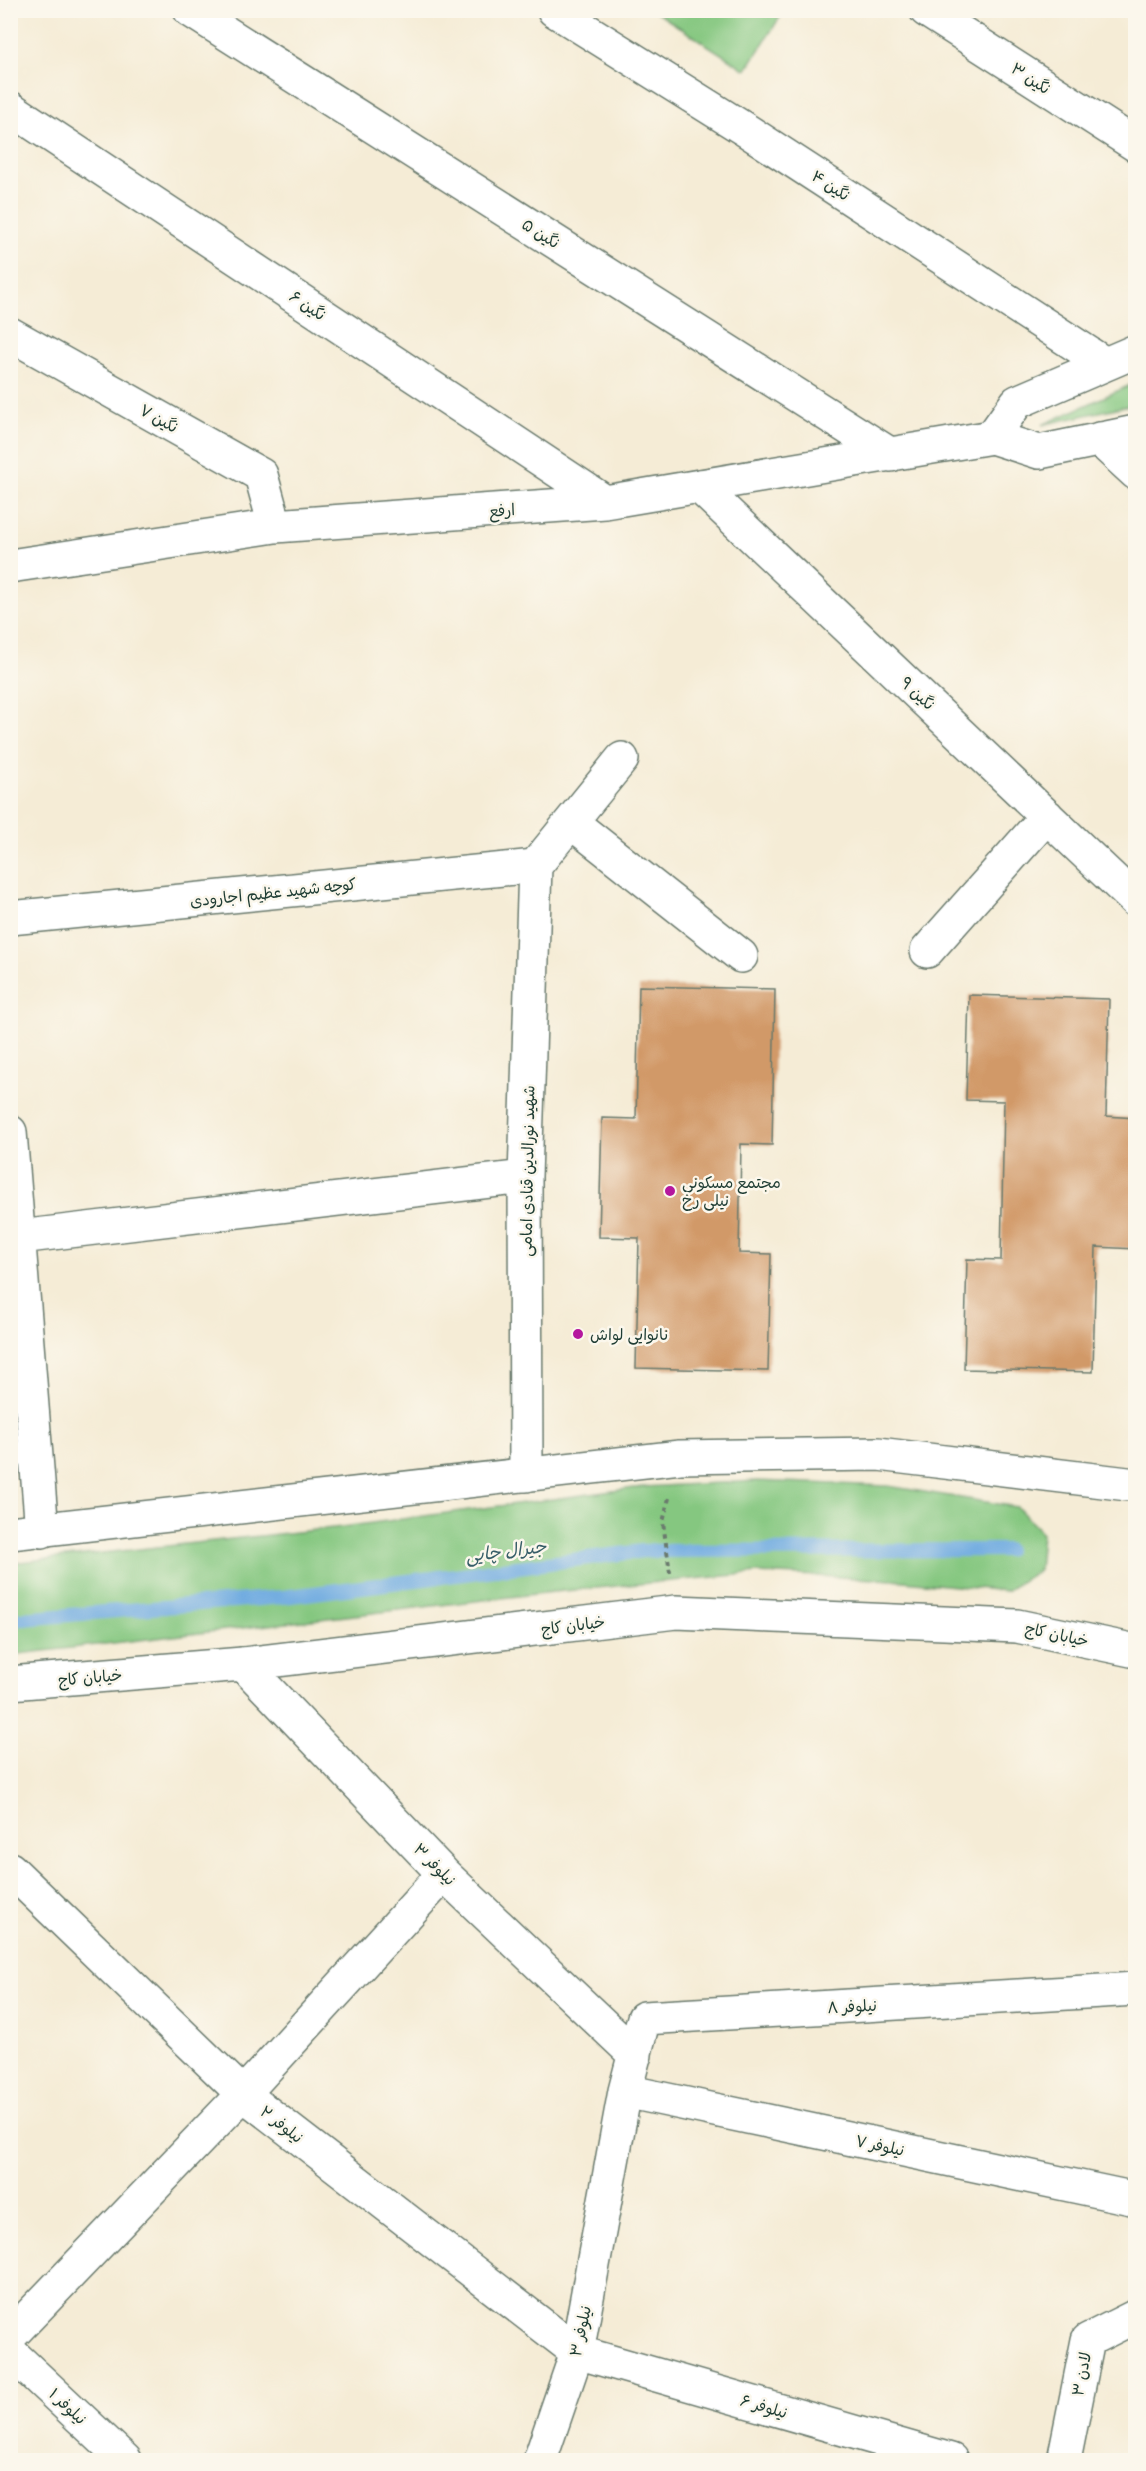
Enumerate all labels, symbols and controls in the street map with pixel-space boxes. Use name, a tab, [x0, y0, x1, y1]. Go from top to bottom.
street label: نگین ۳	[1008, 58, 1054, 98]
street label: نگین ۴	[808, 165, 854, 205]
street label: نگین ۵	[518, 214, 564, 252]
street label: نگین ۶	[286, 286, 330, 324]
street label: نگین ۷	[136, 399, 182, 437]
street label: ارفع	[488, 499, 516, 523]
street label: نگین ۹	[897, 672, 939, 714]
street label: کوچه شهید عظیم اجارودی	[189, 873, 358, 914]
street label: شهید نورالدین قنادی امامی	[516, 1085, 539, 1257]
place label: مجتمع مسکونی نیلی رخ	[682, 1172, 781, 1211]
marker: مجتمع مسکونی نیلی رخ	[663, 1184, 677, 1198]
place label: نانوایی لواش	[590, 1324, 669, 1345]
marker: نانوایی لواش	[571, 1327, 585, 1341]
water label: جیرال چایی	[464, 1534, 548, 1568]
street label: خیابان کاج	[540, 1611, 606, 1640]
street label: خیابان کاج	[1023, 1618, 1091, 1651]
street label: خیابان کاج	[57, 1664, 123, 1691]
street label: نیلوفر ۳	[409, 1839, 460, 1890]
street label: نیلوفر ۸	[827, 1995, 877, 2018]
street label: نیلوفر ۲	[256, 2101, 308, 2148]
street label: نیلوفر ۷	[853, 2130, 906, 2161]
street label: نیلوفر ۳	[565, 2304, 596, 2359]
street label: لادن ۳	[1067, 2350, 1095, 2398]
street label: نیلوفر ۱	[44, 2384, 91, 2429]
street label: نیلوفر ۶	[738, 2390, 790, 2423]

